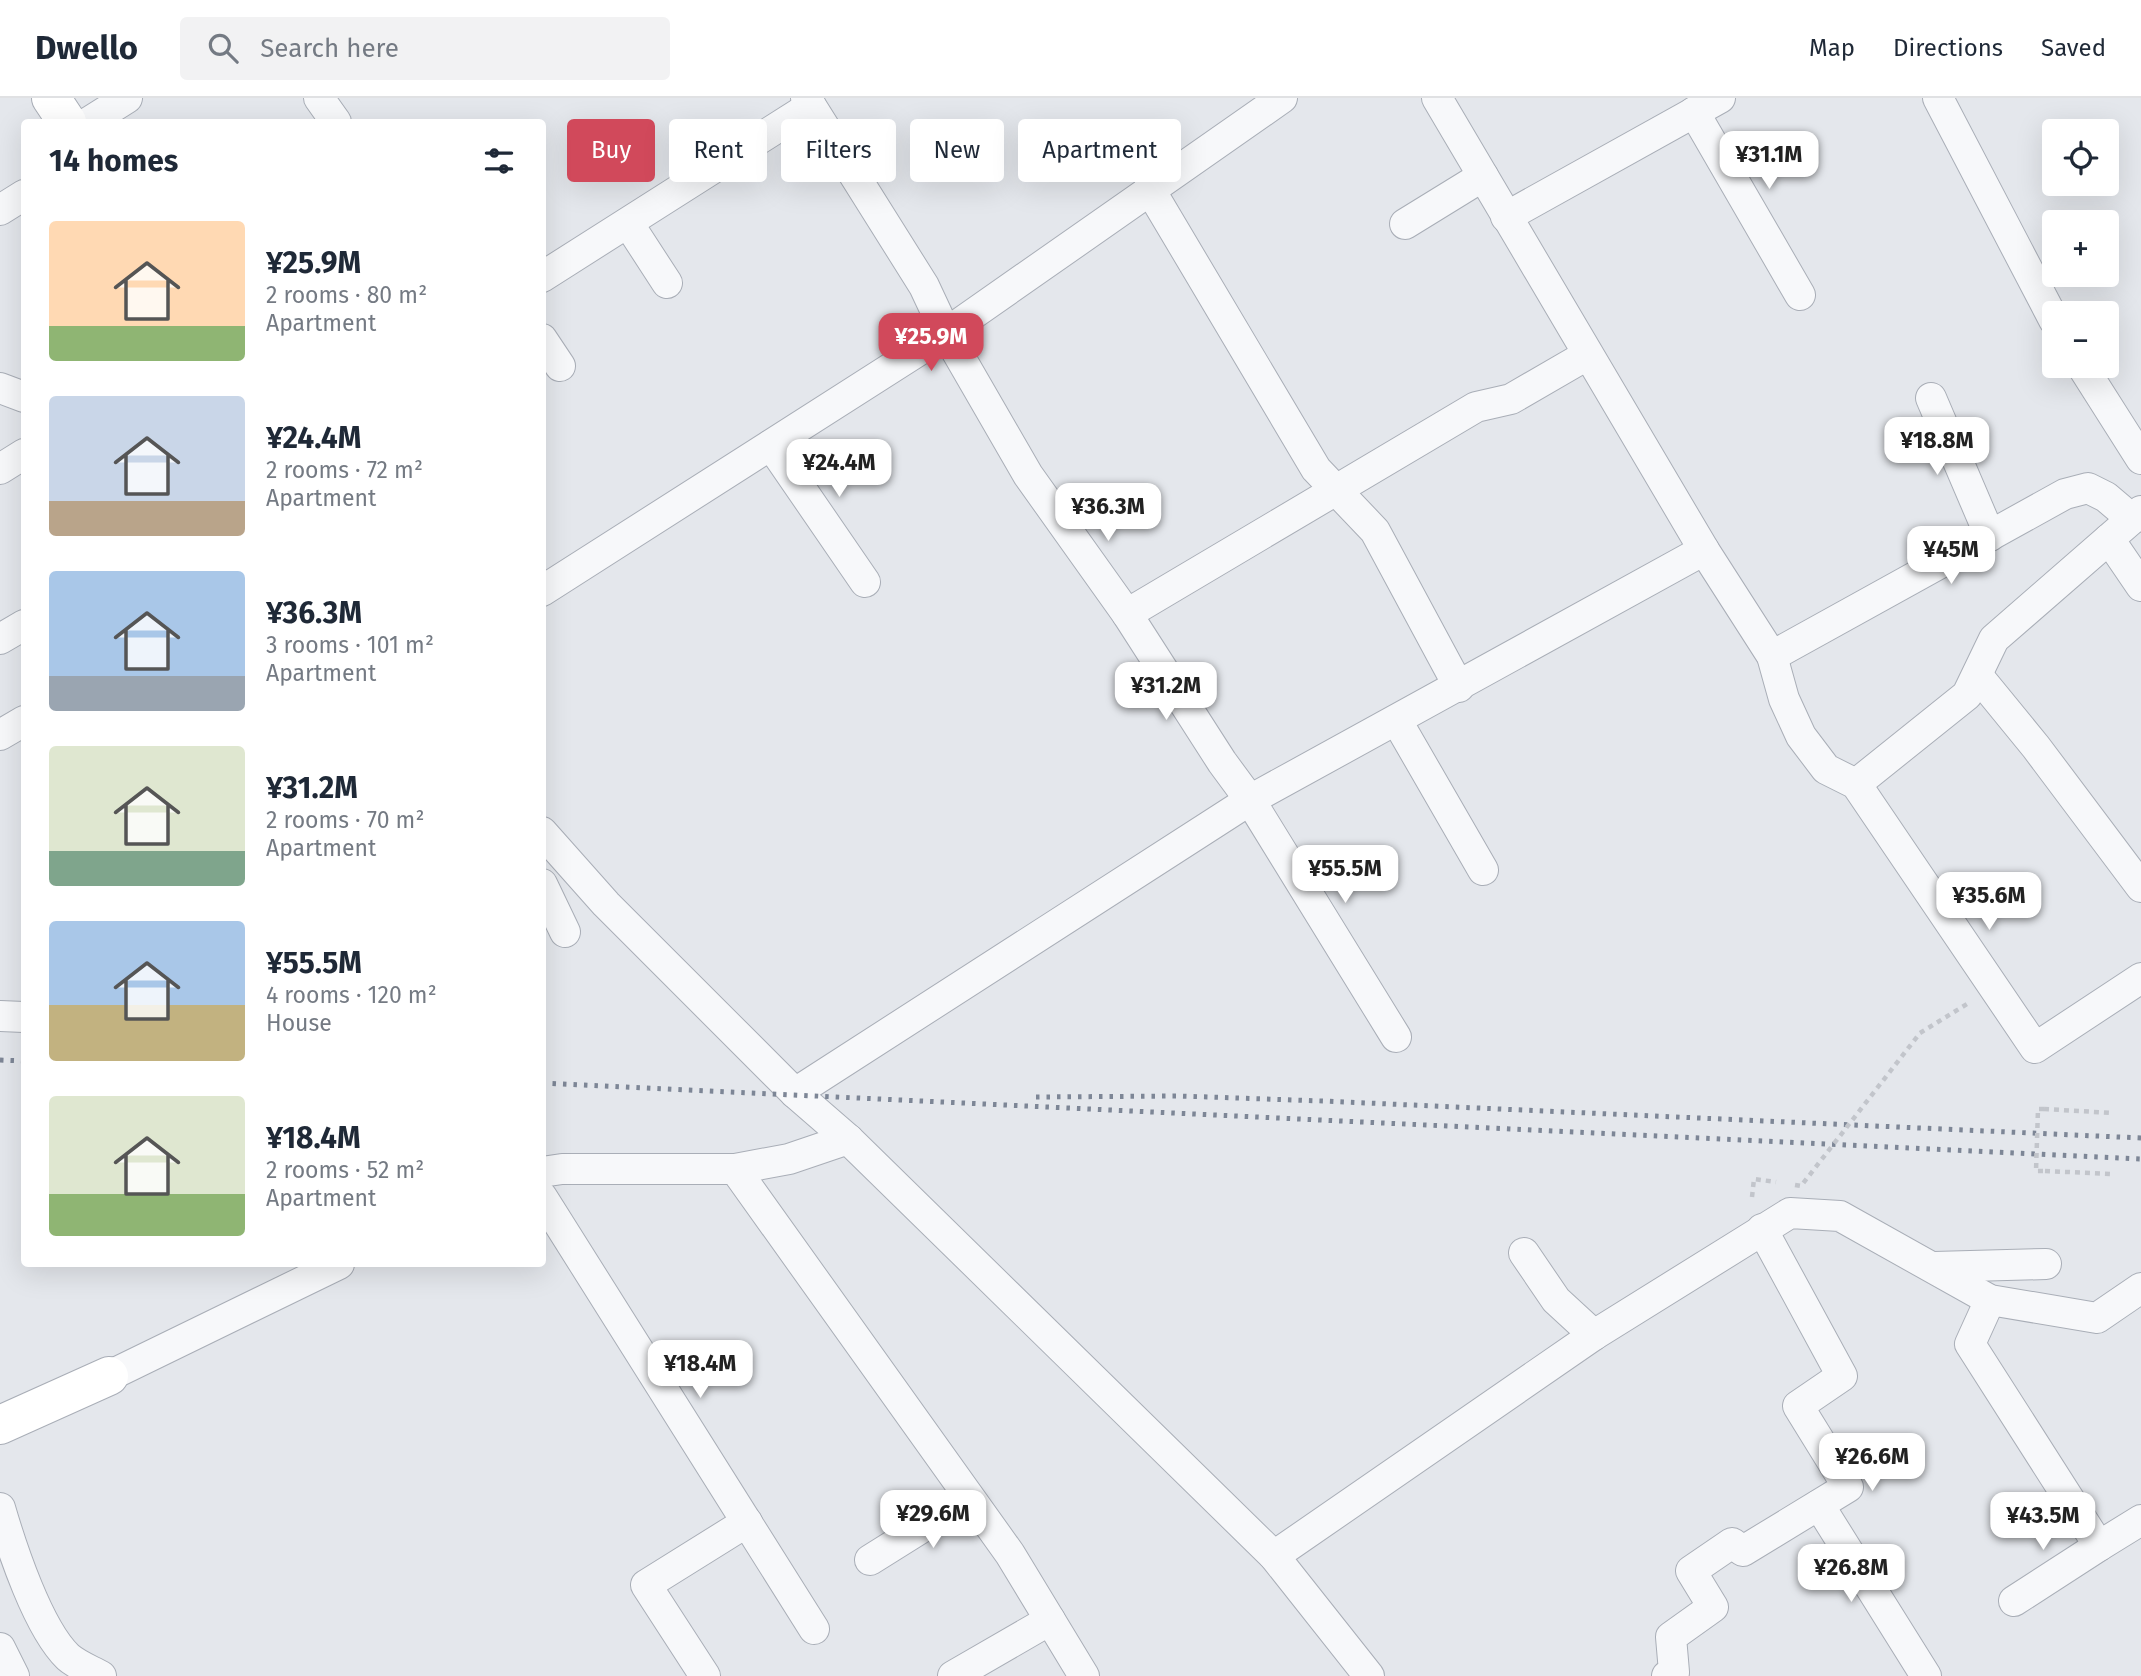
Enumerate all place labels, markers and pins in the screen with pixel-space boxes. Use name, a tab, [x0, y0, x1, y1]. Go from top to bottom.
pin: ¥31.1M	[1712, 132, 1826, 191]
pin: ¥25.9M	[874, 314, 988, 373]
pin: ¥18.8M	[1880, 418, 1994, 477]
pin: ¥24.4M	[782, 440, 896, 499]
pin: ¥36.3M	[1051, 484, 1165, 543]
pin: ¥45M	[1910, 526, 1992, 586]
pin: ¥31.2M	[1109, 662, 1223, 722]
pin: ¥55.5M	[1288, 846, 1402, 905]
pin: ¥35.6M	[1932, 872, 2046, 932]
pin: ¥18.4M	[643, 1340, 757, 1400]
pin: ¥26.6M	[1815, 1434, 1929, 1493]
pin: ¥29.6M	[876, 1490, 990, 1550]
pin: ¥43.5M	[1986, 1492, 2100, 1552]
pin: ¥26.8M	[1794, 1544, 1908, 1604]

